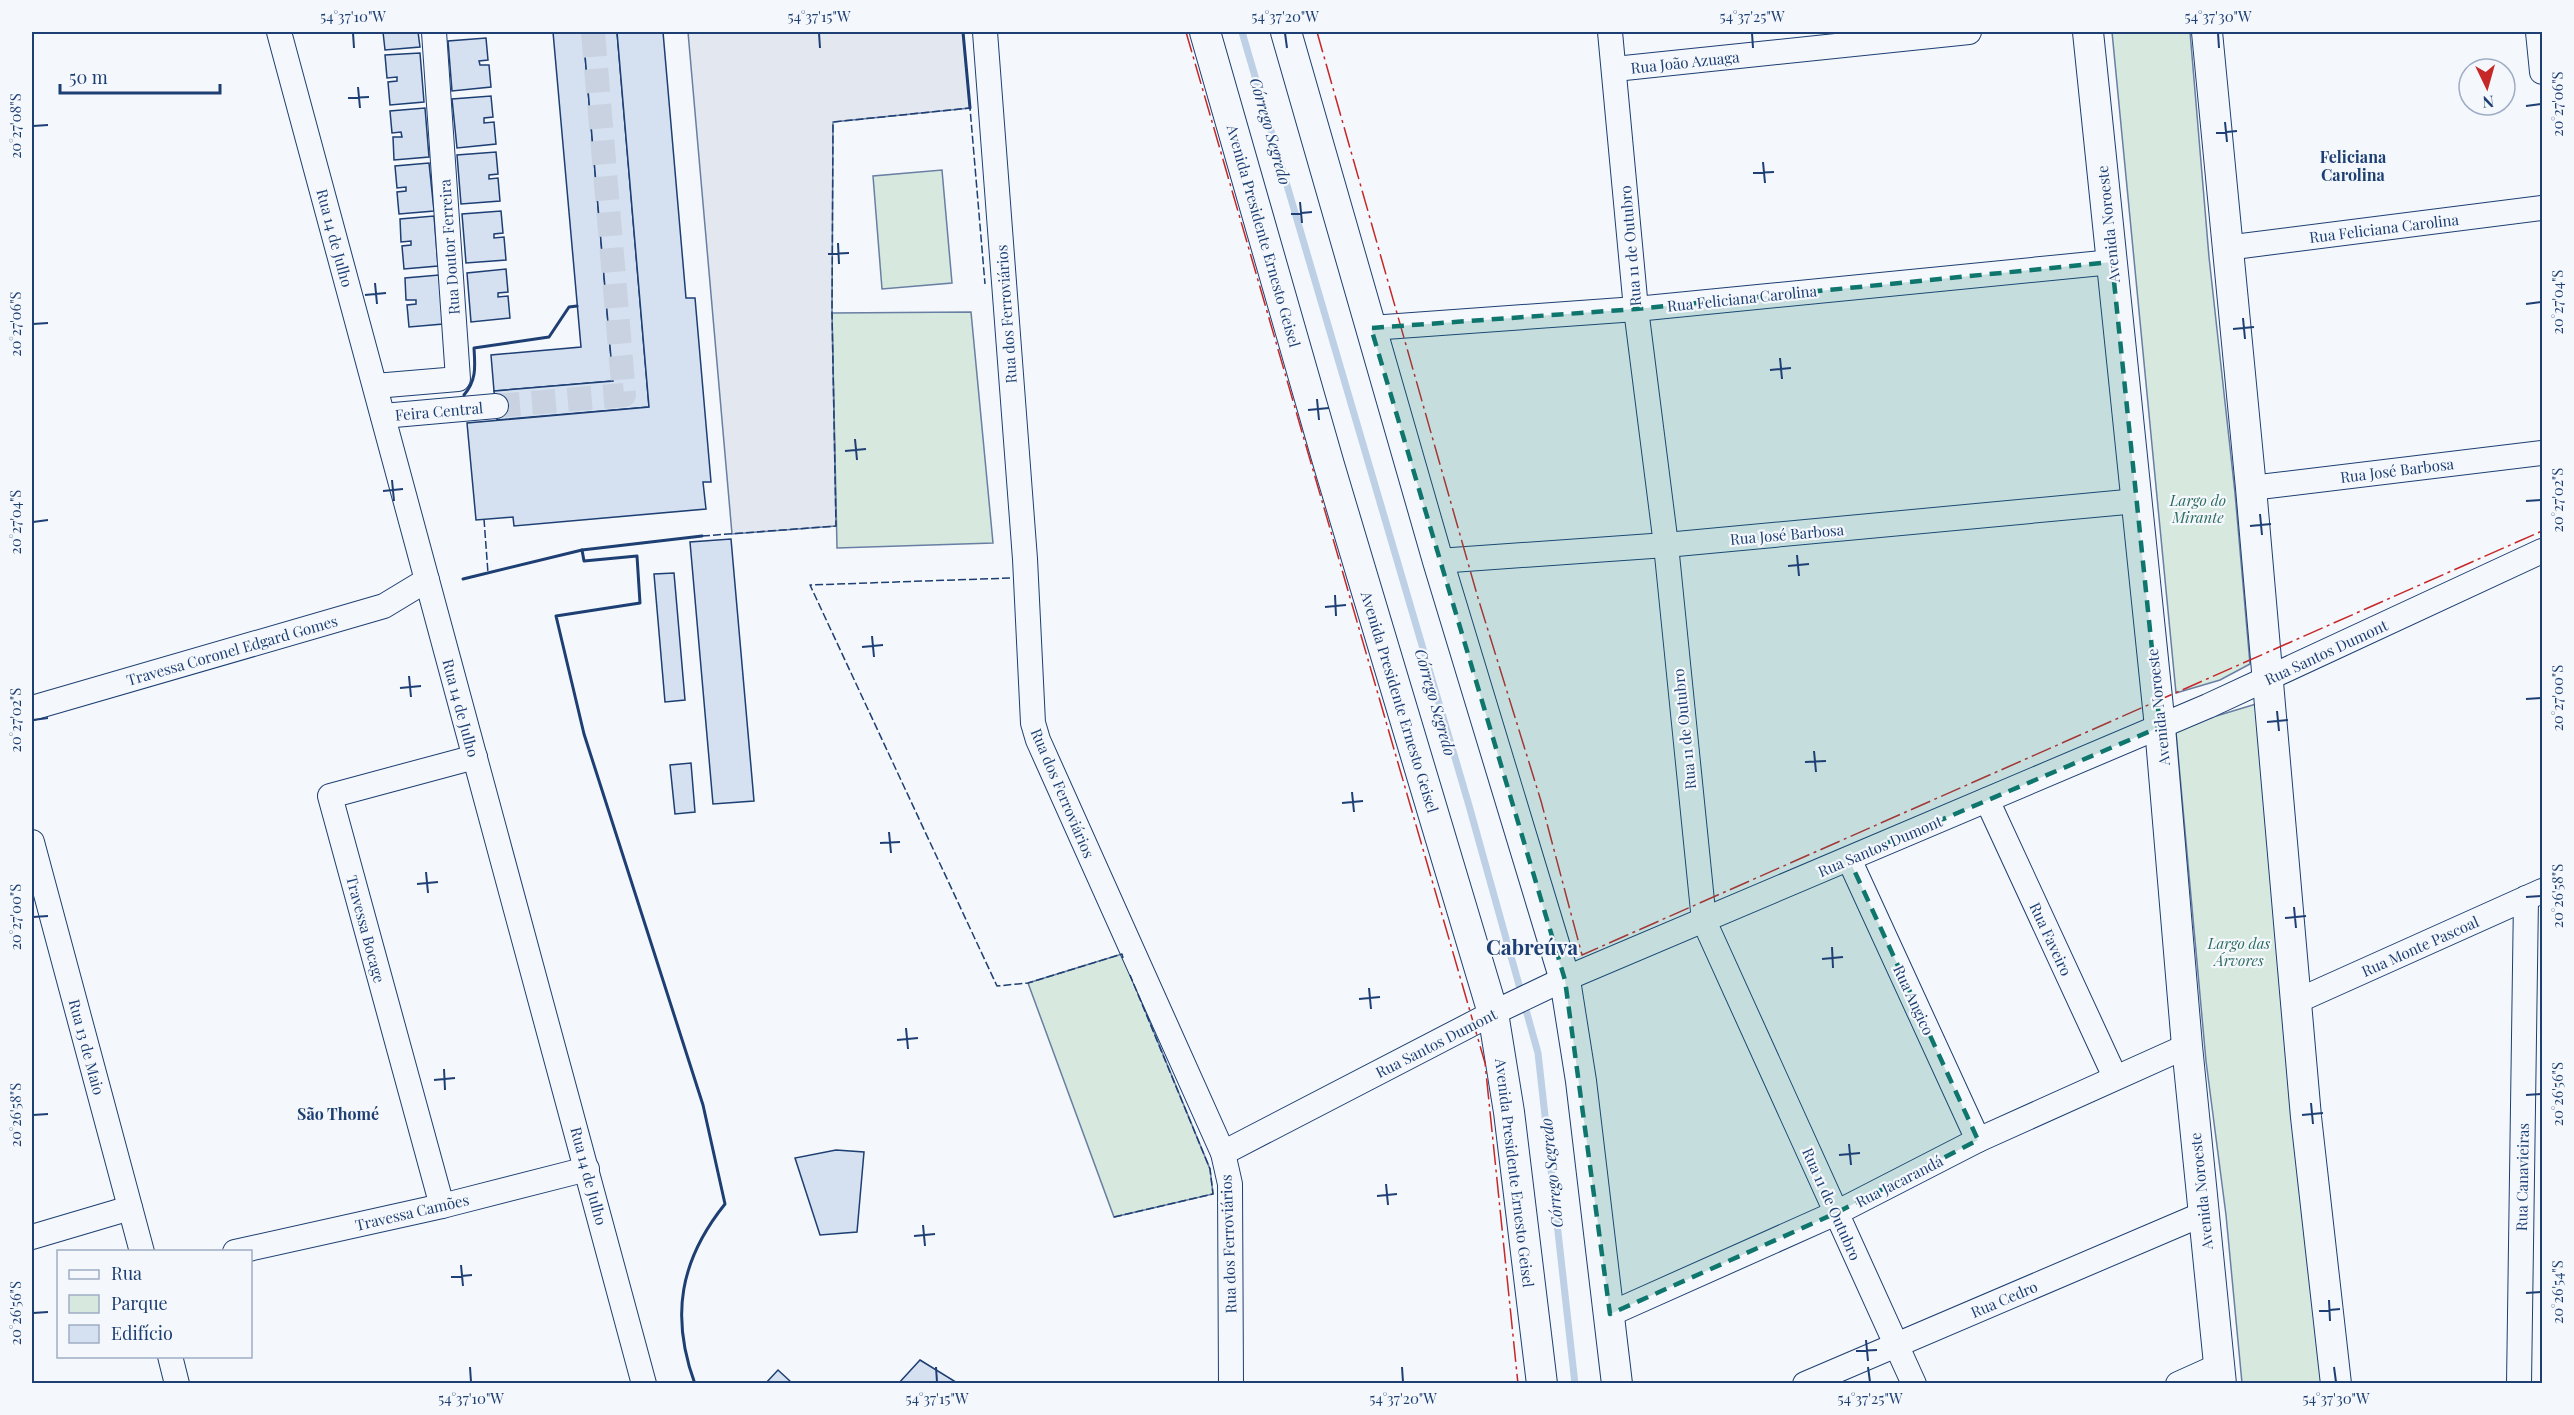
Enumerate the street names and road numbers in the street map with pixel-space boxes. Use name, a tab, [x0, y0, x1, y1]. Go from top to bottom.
street label: Rua João Azuaga	[1630, 46, 1741, 78]
street label: Avenida Presidente Ernesto Geisel	[1222, 121, 1305, 350]
street label: Avenida Noroeste	[2092, 164, 2124, 285]
street label: Rua Doutor Ferreira	[434, 178, 464, 315]
street label: Rua 11 de Outubro	[1615, 185, 1645, 307]
street label: Rua 14 de Julho	[312, 187, 358, 289]
street label: Rua Feliciana Carolina	[2308, 209, 2460, 247]
street label: Rua dos Ferroviários	[991, 244, 1021, 384]
street label: Rua Feliciana Carolina	[1666, 280, 1818, 316]
street label: Feira Central	[394, 397, 484, 425]
street label: Rua José Barbosa	[2339, 453, 2455, 487]
street label: Rua José Barbosa	[1729, 519, 1845, 549]
street label: Avenida Presidente Ernesto Geisel	[1356, 588, 1443, 815]
street label: Travessa Coronel Edgard Gomes	[124, 610, 340, 690]
street label: Rua Santos Dumont	[2261, 614, 2391, 689]
street label: Avenida Noroeste	[2142, 647, 2174, 768]
street label: Rua 14 de Julho	[438, 657, 484, 759]
street label: Rua 11 de Outubro	[1668, 668, 1700, 790]
street label: Rua dos Ferroviários	[1027, 725, 1099, 861]
street label: Rua Santos Dumont	[1815, 810, 1946, 881]
street label: Travessa Bocage	[342, 873, 390, 985]
street label: Rua Faveiro	[2025, 899, 2077, 979]
street label: Rua Monte Pascoal	[2358, 911, 2482, 981]
street label: Rua Angico	[1889, 962, 1939, 1038]
street label: Rua 13 de Maio	[65, 997, 109, 1097]
street label: Rua Santos Dumont	[1372, 1004, 1501, 1082]
street label: Avenida Presidente Ernesto Geisel	[1491, 1056, 1539, 1289]
street label: Rua Canavieiras	[2511, 1123, 2533, 1231]
street label: Rua 14 de Julho	[566, 1125, 612, 1227]
street label: Avenida Noroeste	[2185, 1131, 2217, 1252]
street label: Rua 11 de Outubro	[1798, 1145, 1866, 1263]
street label: Rua Jacarandá	[1852, 1150, 1947, 1212]
street label: Rua dos Ferroviários	[1216, 1174, 1240, 1314]
street label: Travessa Camões	[353, 1189, 471, 1235]
street label: Rua Cedro	[1968, 1276, 2040, 1322]

